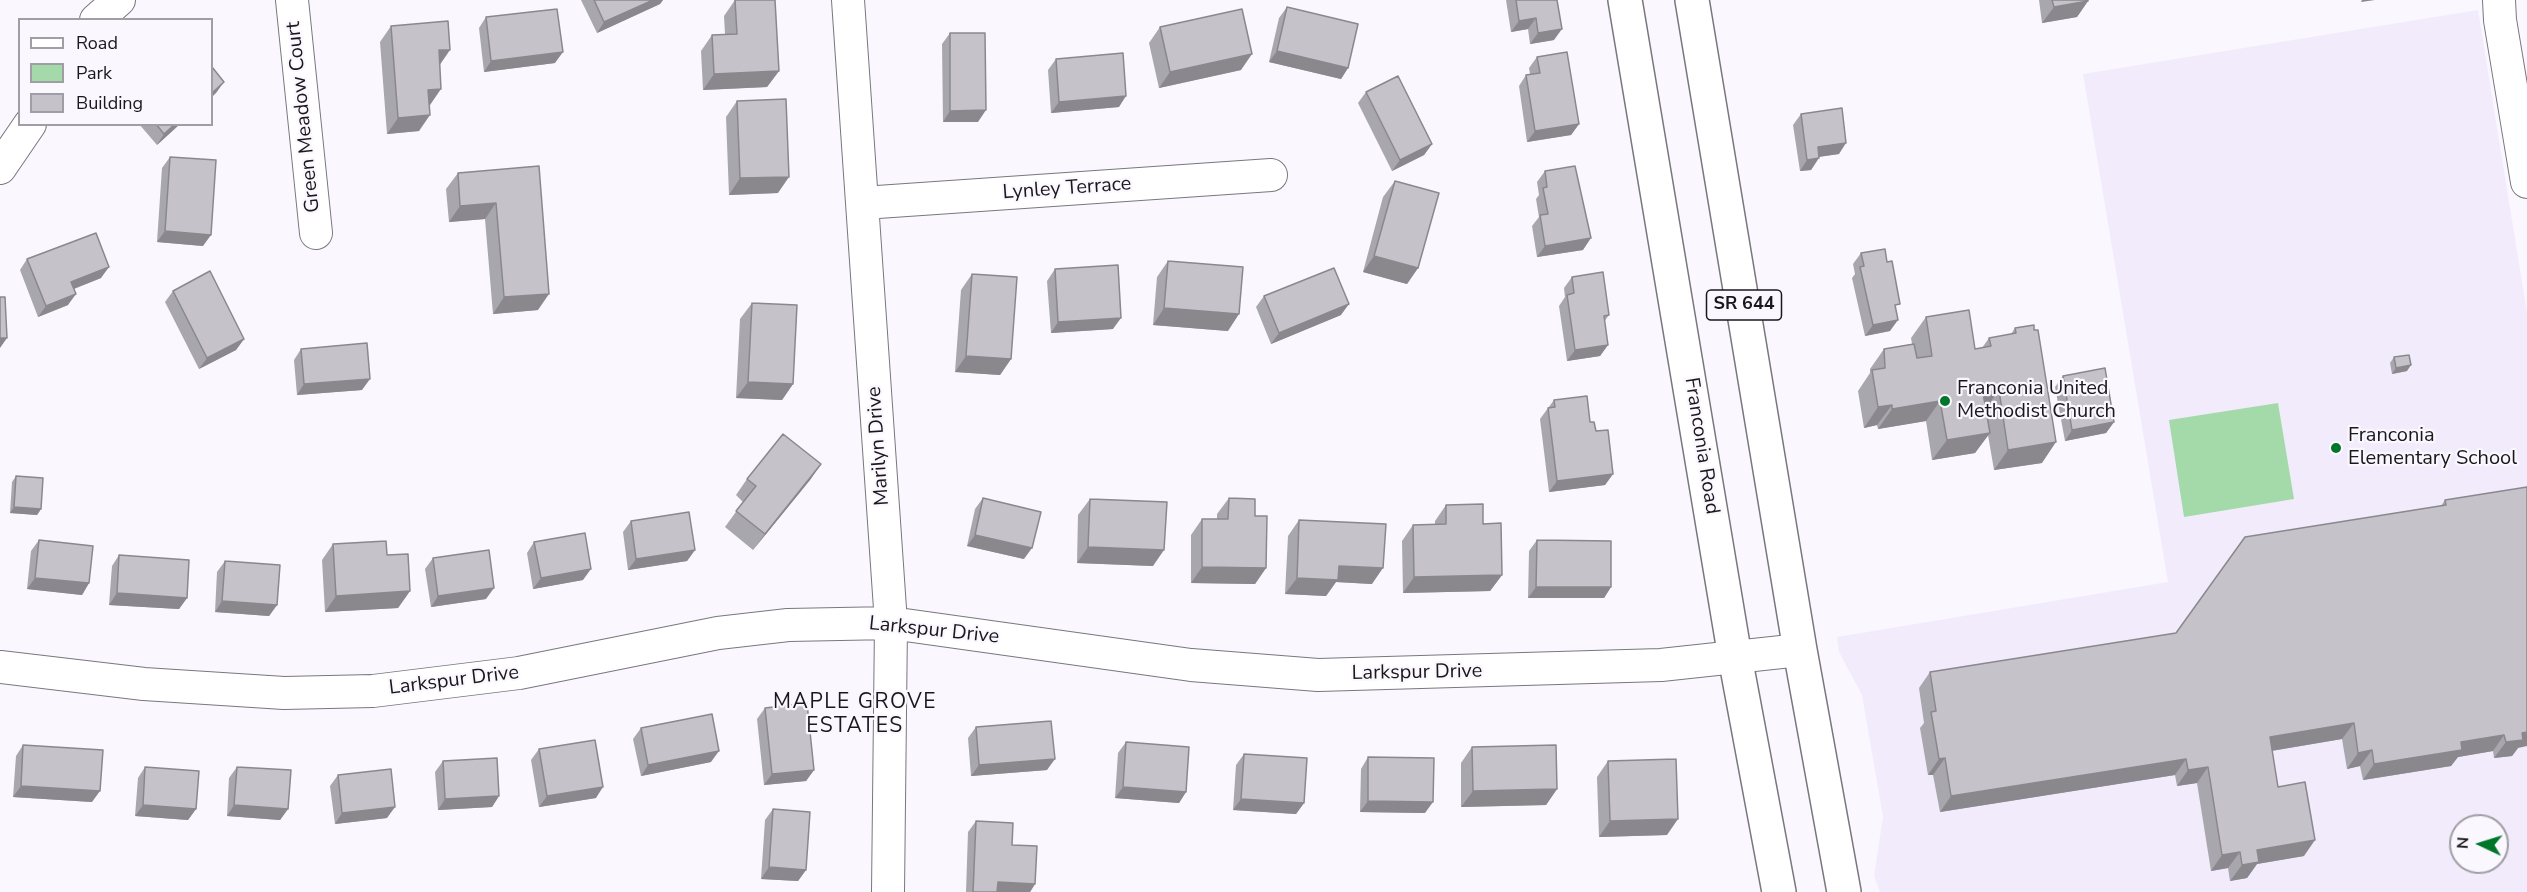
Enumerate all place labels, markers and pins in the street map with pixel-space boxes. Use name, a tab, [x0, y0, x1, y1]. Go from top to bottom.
place label: Franconia United Methodist Church	[1957, 377, 2116, 424]
marker: Franconia United Methodist Church	[1938, 394, 1952, 408]
place label: Franconia Elementary School	[2348, 424, 2517, 471]
marker: Franconia Elementary School	[2329, 441, 2343, 455]

